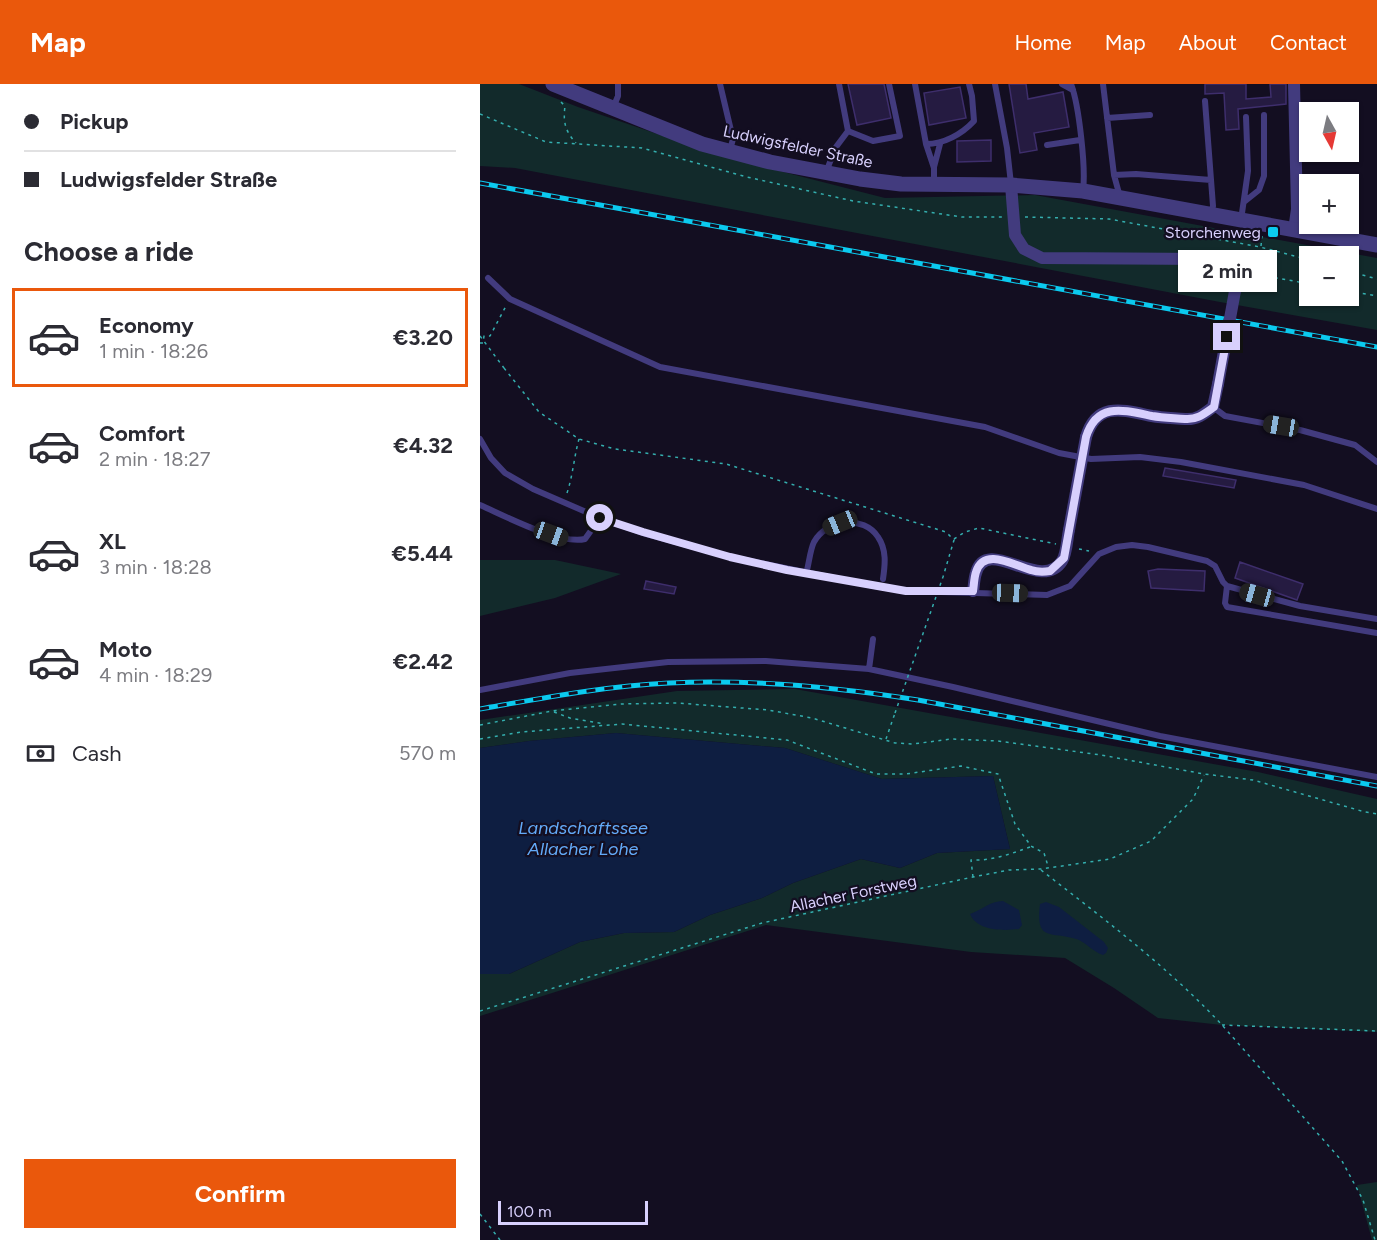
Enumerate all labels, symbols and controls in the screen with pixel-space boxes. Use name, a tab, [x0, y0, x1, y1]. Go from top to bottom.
text: Map	[30, 25, 86, 59]
text: Home	[1015, 30, 1072, 55]
text: Map	[1105, 30, 1146, 55]
text: About	[1179, 30, 1237, 55]
text: Contact	[1270, 30, 1347, 55]
north arrow	[1299, 102, 1359, 162]
map controls	[1299, 102, 1359, 306]
text: Pickup	[60, 108, 129, 135]
street label: Ludwigsfelder Straße	[721, 121, 875, 172]
text: Ludwigsfelder Straße	[60, 166, 277, 193]
button: +	[1299, 174, 1359, 234]
place label: Storchenweg	[1165, 223, 1261, 242]
marker: Storchenweg	[1266, 225, 1280, 239]
text: Choose a ride	[24, 235, 193, 268]
button: −	[1299, 246, 1359, 306]
callout: 2 min	[1178, 250, 1276, 292]
text: 2 min	[1202, 259, 1253, 283]
icon: car	[27, 311, 81, 365]
text: Economy	[99, 312, 194, 339]
route end	[1213, 323, 1240, 350]
text: €3.20	[393, 324, 453, 351]
text: 1 min · 18:26	[99, 339, 208, 363]
car	[1262, 414, 1300, 438]
icon: car	[27, 419, 81, 473]
text: Comfort	[99, 420, 185, 447]
text: €4.32	[393, 432, 453, 459]
text: 2 min · 18:27	[99, 447, 210, 471]
route start	[586, 504, 613, 531]
car	[820, 508, 860, 538]
car	[531, 519, 571, 549]
icon: car	[27, 527, 81, 581]
text: XL	[99, 528, 126, 555]
text: €5.44	[392, 540, 453, 567]
text: 3 min · 18:28	[99, 555, 212, 579]
car	[1237, 581, 1277, 609]
car	[992, 583, 1028, 603]
icon: car	[27, 635, 81, 689]
text: Moto	[99, 636, 152, 663]
text: €2.42	[393, 648, 453, 675]
text: 4 min · 18:29	[99, 663, 212, 687]
icon: cash	[24, 737, 57, 770]
text: Cash	[72, 740, 122, 767]
text: 570 m	[399, 741, 456, 765]
water label: Landschaftssee Allacher Lohe	[518, 817, 648, 860]
street label: Allacher Forstweg	[788, 871, 918, 916]
button: Confirm	[24, 1159, 456, 1228]
scale bar	[498, 1198, 648, 1226]
text: 100 m	[507, 1202, 552, 1221]

